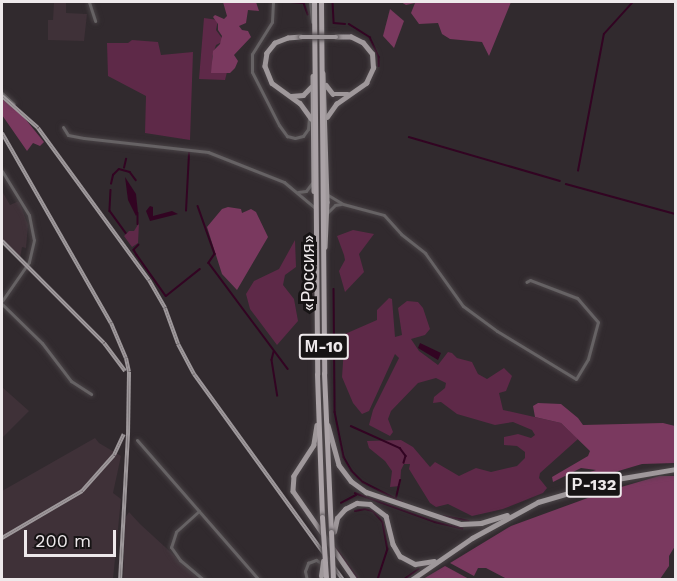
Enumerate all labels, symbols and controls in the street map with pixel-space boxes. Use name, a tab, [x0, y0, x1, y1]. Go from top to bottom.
street label: «Россия»	[297, 235, 319, 311]
road number: М-10	[298, 334, 350, 360]
road number: Р-132	[566, 472, 622, 498]
scale bar	[27, 518, 118, 556]
text: 200 m	[35, 530, 91, 551]

